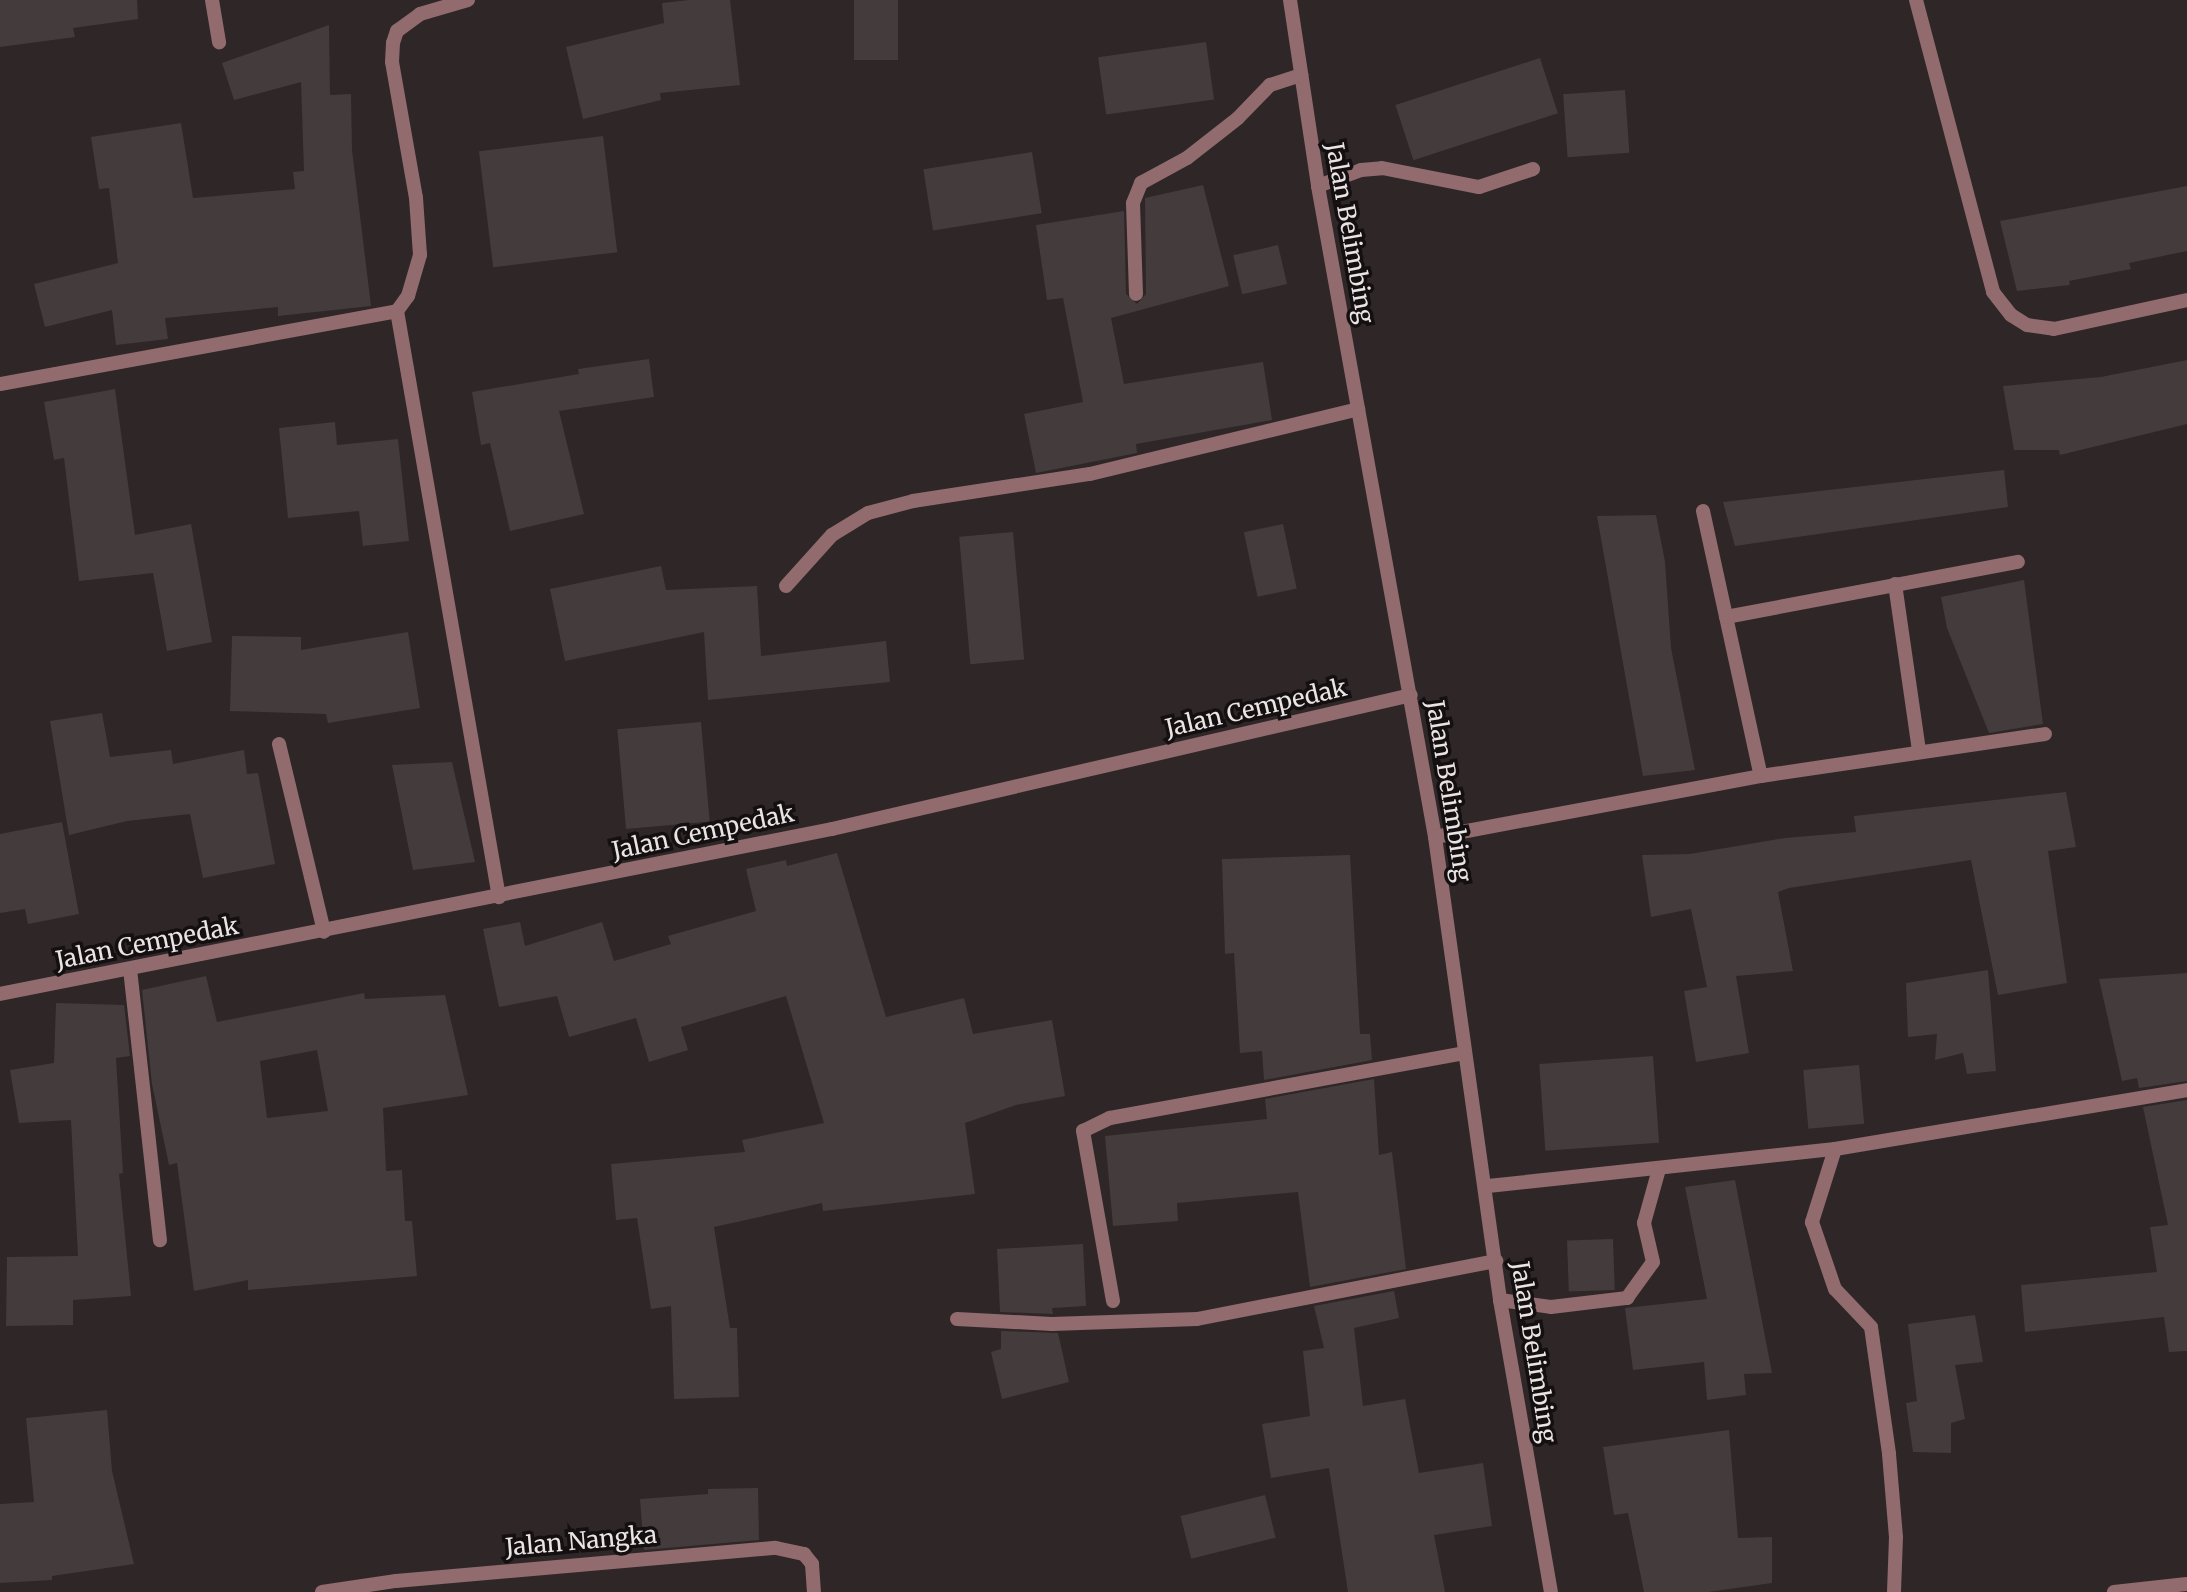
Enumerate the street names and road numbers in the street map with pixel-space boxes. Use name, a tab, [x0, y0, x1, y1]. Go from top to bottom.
street label: Jalan Belimbing	[1320, 140, 1380, 326]
street label: Jalan Cempedak	[1162, 673, 1350, 743]
street label: Jalan Belimbing	[1420, 698, 1478, 884]
street label: Jalan Cempedak	[609, 799, 797, 865]
street label: Jalan Cempedak	[53, 911, 241, 975]
street label: Jalan Belimbing	[1505, 1259, 1563, 1445]
street label: Jalan Nangka	[504, 1520, 658, 1562]

